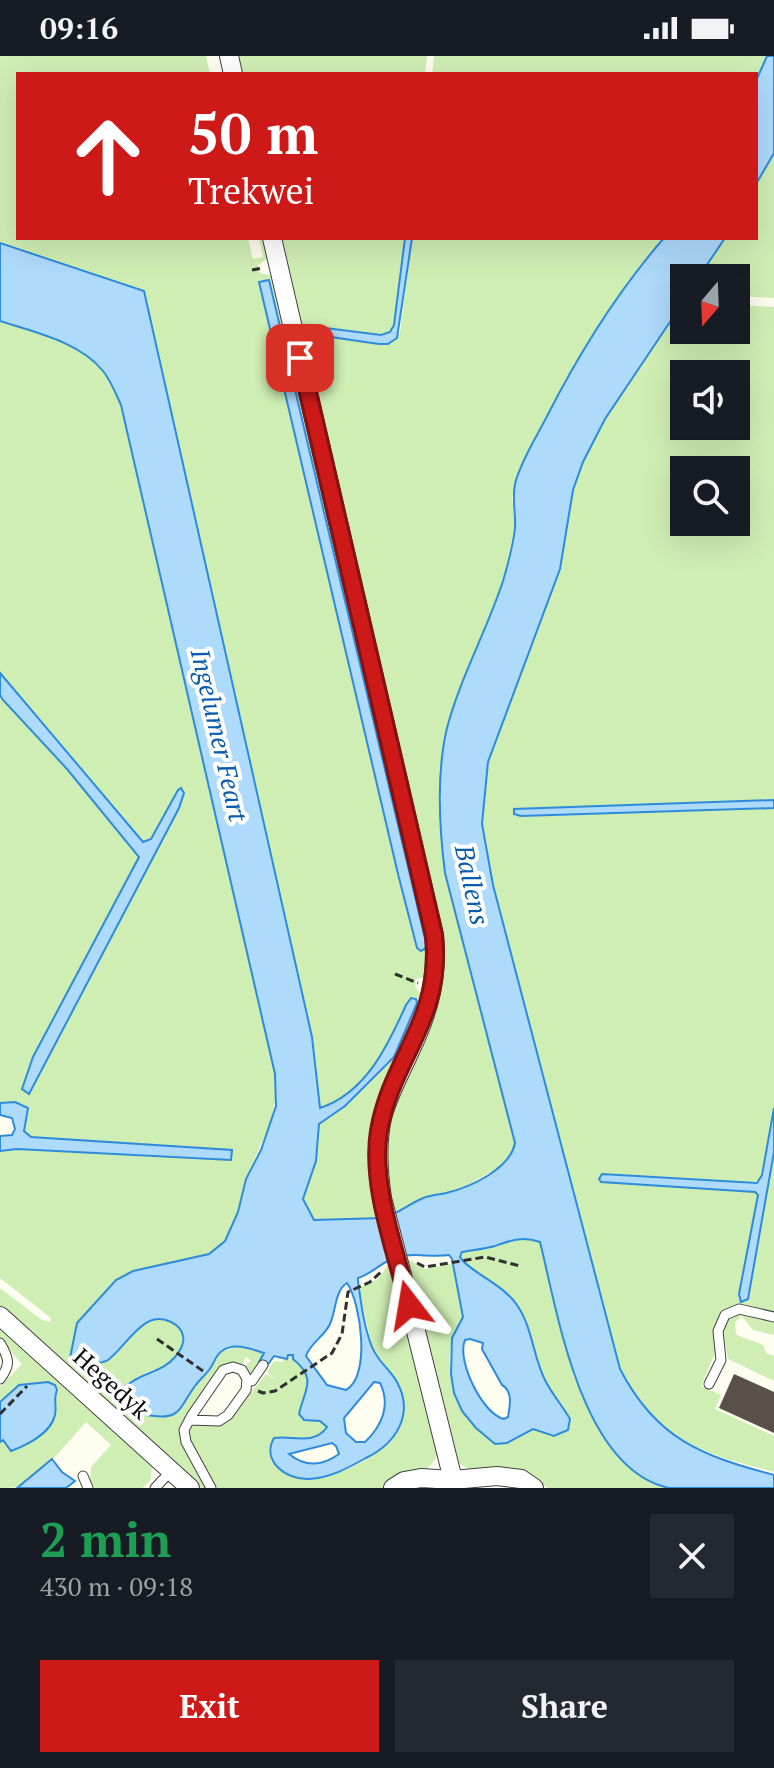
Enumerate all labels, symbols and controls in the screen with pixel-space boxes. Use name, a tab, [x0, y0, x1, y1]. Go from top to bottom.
text: 09:16	[40, 8, 118, 48]
text: 50 m	[188, 96, 318, 170]
icon: ahead	[56, 104, 160, 208]
text: Trekwei	[188, 167, 314, 214]
north arrow	[670, 264, 750, 344]
map controls	[670, 264, 750, 536]
pin	[266, 324, 334, 392]
icon: arrive	[278, 336, 322, 380]
button: sound	[670, 360, 750, 440]
button: search	[670, 456, 750, 536]
water label: Ingelumer Feart	[183, 644, 257, 826]
water label: Ballens	[448, 841, 498, 928]
position arrow	[367, 1263, 451, 1347]
street label: Hegedyk	[67, 1341, 157, 1426]
text: 2 min	[40, 1507, 171, 1571]
button: close	[650, 1514, 734, 1598]
text: 430 m · 09:18	[40, 1569, 193, 1603]
button: Exit	[40, 1660, 379, 1752]
button: Share	[395, 1660, 734, 1752]

